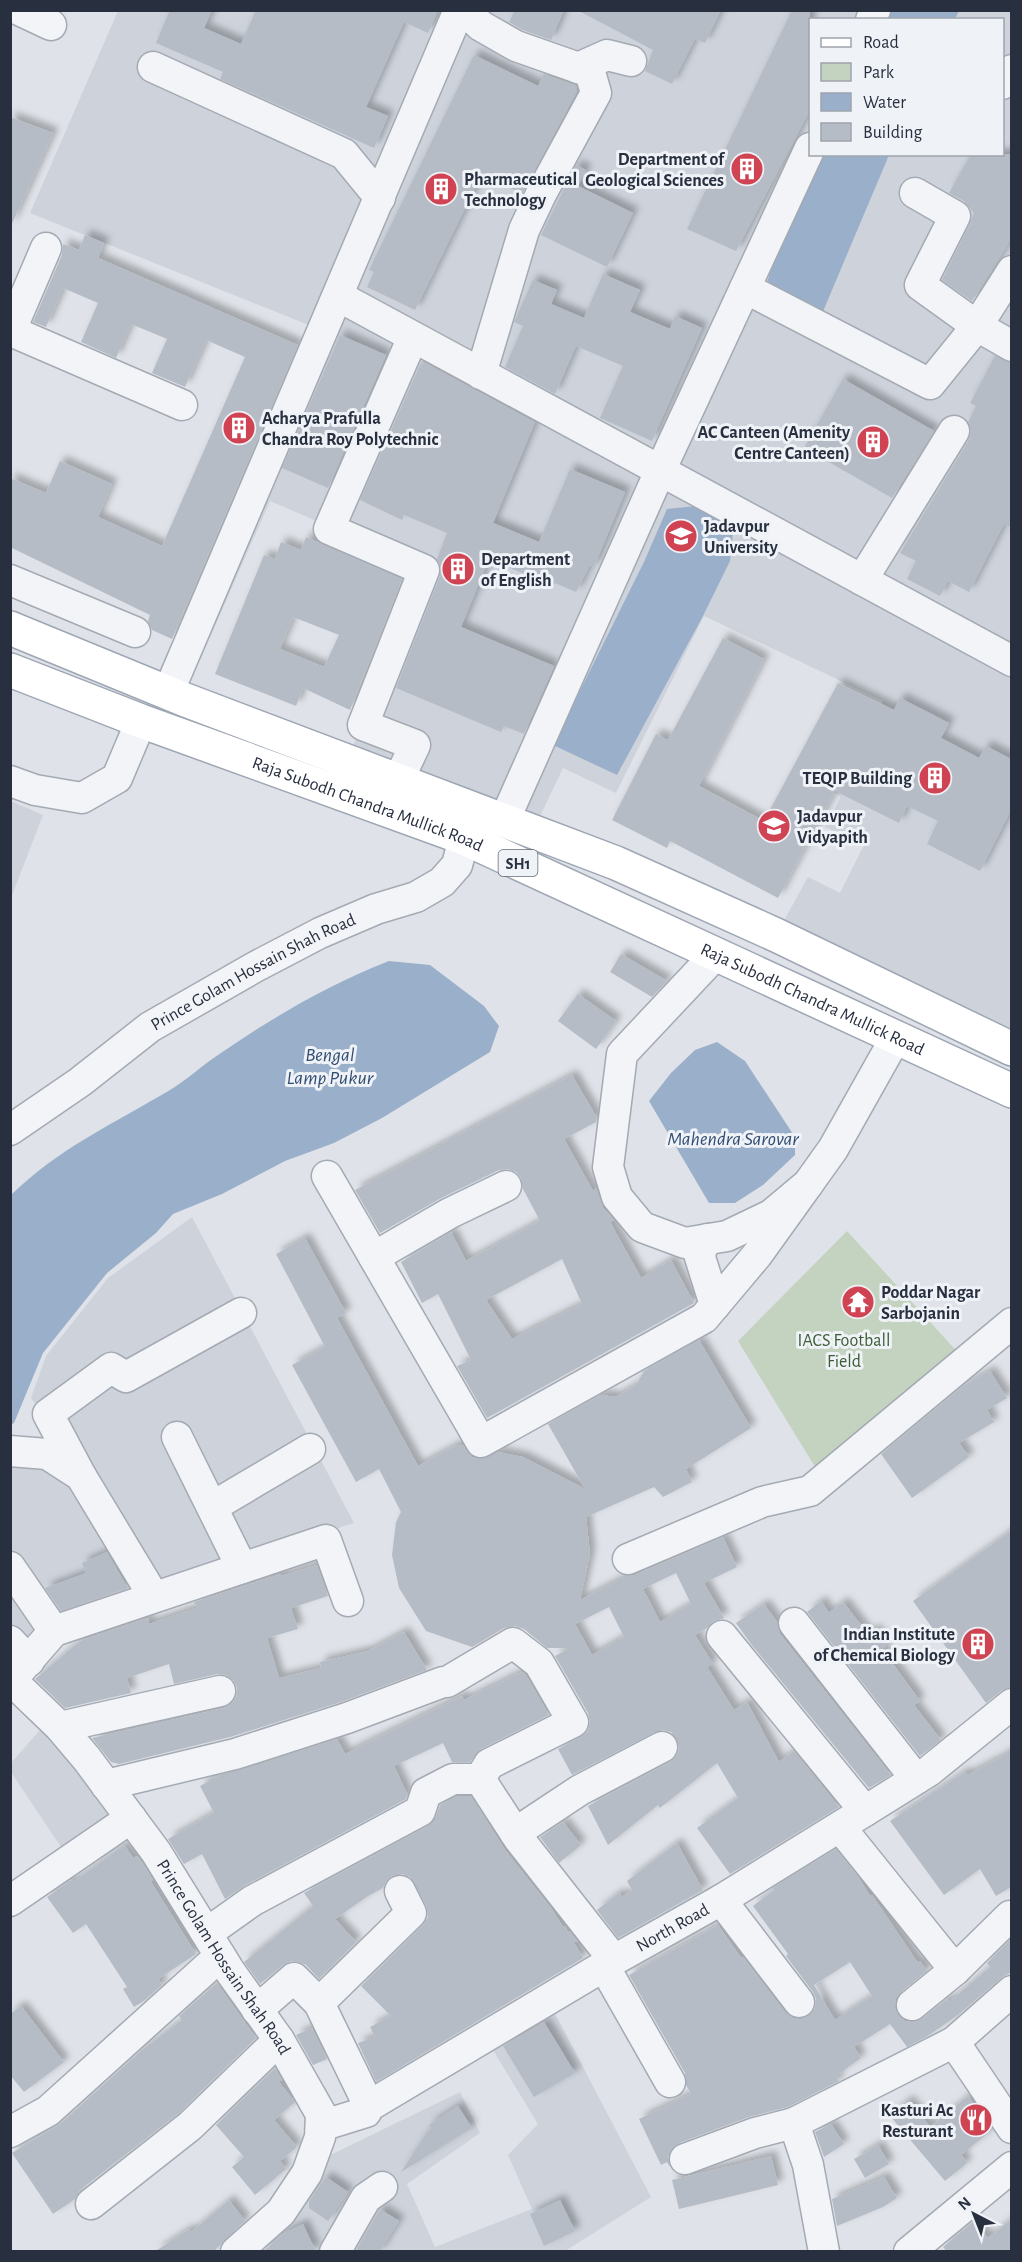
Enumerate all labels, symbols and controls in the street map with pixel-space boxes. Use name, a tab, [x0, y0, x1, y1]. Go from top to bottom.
legend	[809, 18, 1004, 156]
text: Road	[863, 34, 899, 52]
text: Park	[863, 64, 895, 82]
text: Water	[863, 94, 906, 112]
text: Building	[863, 124, 923, 142]
place label: Department of Geological Sciences	[585, 151, 726, 190]
building icon: Department of Geological Sciences	[729, 151, 765, 187]
building icon: Pharmaceutical Technology	[423, 171, 459, 207]
place label: Pharmaceutical Technology	[464, 171, 577, 210]
building icon: Acharya Prafulla Chandra Roy Polytechnic	[221, 410, 257, 446]
place label: Acharya Prafulla Chandra Roy Polytechnic	[262, 410, 439, 449]
place label: AC Canteen (Amenity Centre Canteen)	[698, 424, 851, 463]
building icon: AC Canteen (Amenity Centre Canteen)	[855, 424, 891, 460]
school or university icon: Jadavpur University	[663, 518, 699, 554]
place label: Jadavpur University	[704, 518, 779, 557]
building icon: Department of English	[440, 551, 476, 587]
place label: Department of English	[481, 551, 570, 590]
street label: Raja Subodh Chandra Mullick Road	[250, 754, 486, 855]
building icon: TEQIP Building	[917, 760, 953, 796]
place label: TEQIP Building	[803, 770, 913, 788]
school or university icon: Jadavpur Vidyapith	[756, 808, 792, 844]
place label: Jadavpur Vidyapith	[797, 808, 868, 847]
road number: SH1	[498, 850, 538, 876]
street label: Prince Golam Hossain Shah Road	[148, 911, 358, 1035]
street label: Raja Subodh Chandra Mullick Road	[697, 940, 927, 1059]
water label: Bengal Lamp Pukur	[287, 1045, 374, 1088]
water label: Mahendra Sarovar	[667, 1129, 799, 1149]
temple icon: Poddar Nagar Sarbojanin	[840, 1284, 876, 1320]
place label: Poddar Nagar Sarbojanin	[881, 1284, 981, 1323]
park label: IACS Football Field	[798, 1332, 890, 1371]
place label: Indian Institute of Chemical Biology	[813, 1626, 956, 1665]
building icon: Indian Institute of Chemical Biology	[960, 1626, 996, 1662]
street label: Prince Golam Hossain Shah Road	[153, 1857, 293, 2058]
street label: North Road	[633, 1901, 712, 1956]
place label: Kasturi Ac Resturant	[881, 2102, 953, 2141]
restaurant icon: Kasturi Ac Resturant	[958, 2102, 994, 2138]
north arrow	[944, 2184, 1004, 2244]
text: N	[955, 2194, 974, 2213]

